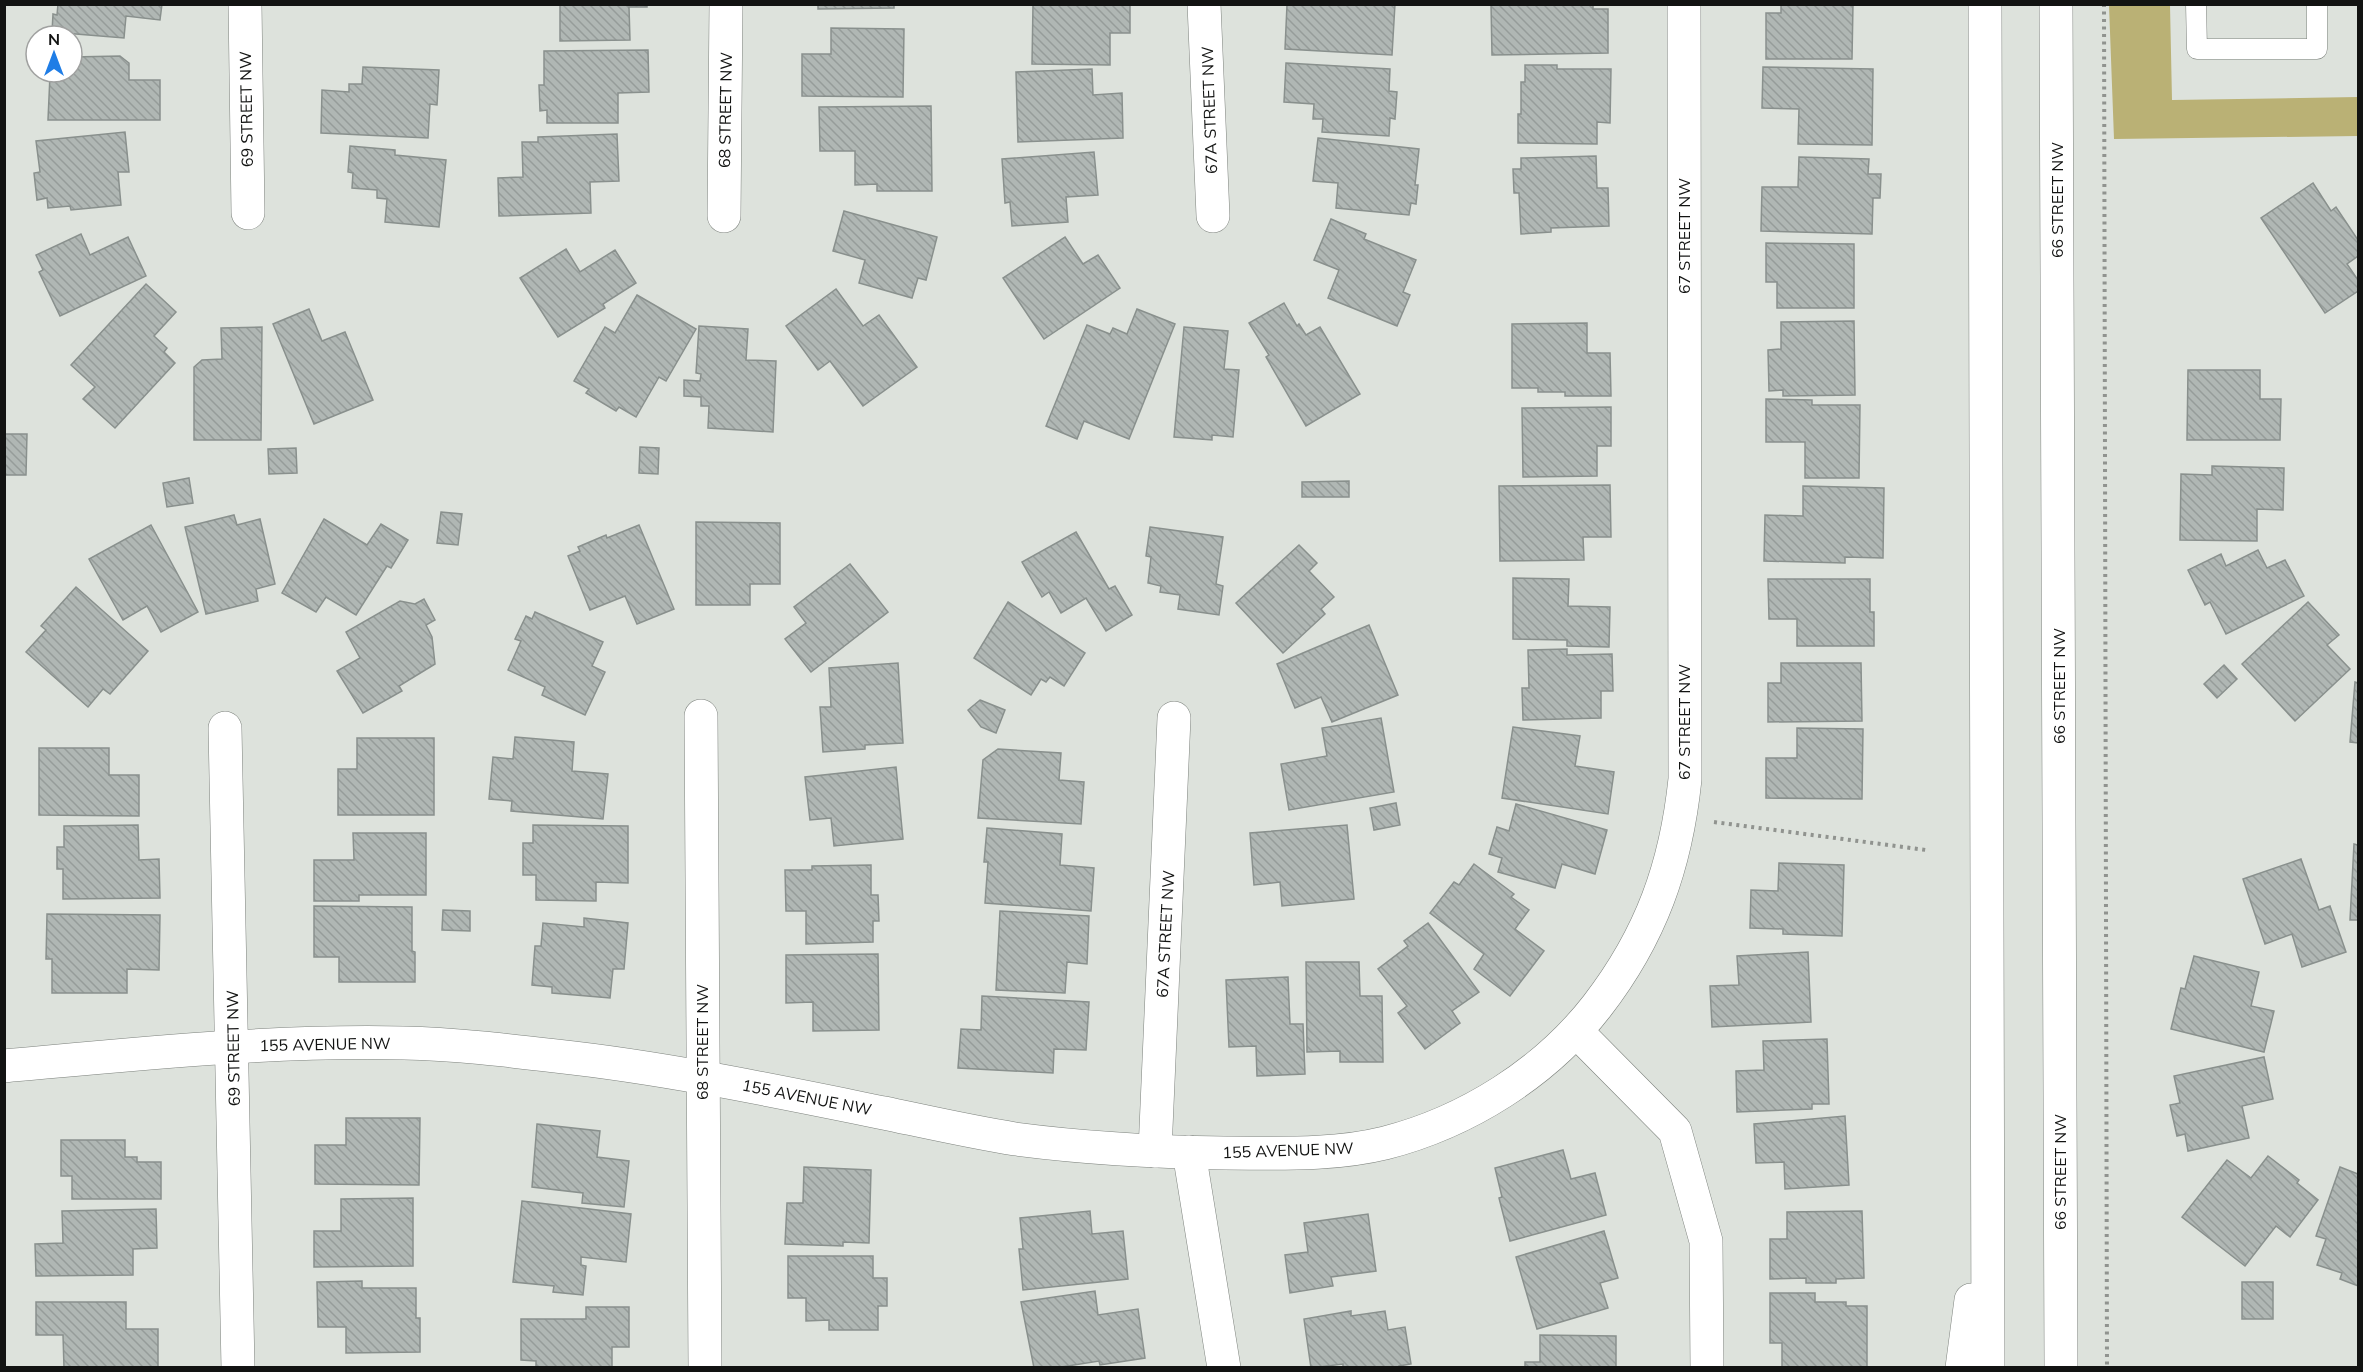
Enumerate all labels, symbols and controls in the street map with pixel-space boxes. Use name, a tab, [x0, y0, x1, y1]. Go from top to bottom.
north arrow	[24, 24, 84, 84]
text: N	[48, 29, 60, 49]
street label: 67A STREET NW	[1197, 46, 1221, 174]
street label: 69 STREET NW	[235, 51, 257, 167]
street label: 68 STREET NW	[714, 52, 736, 168]
street label: 66 STREET NW	[2047, 142, 2067, 258]
street label: 67 STREET NW	[1674, 178, 1694, 294]
street label: 66 STREET NW	[2049, 628, 2069, 744]
street label: 67 STREET NW	[1674, 664, 1694, 780]
street label: 67A STREET NW	[1152, 869, 1178, 998]
street label: 68 STREET NW	[692, 984, 712, 1100]
street label: 69 STREET NW	[222, 990, 244, 1106]
street label: 155 AVENUE NW	[259, 1033, 391, 1055]
street label: 155 AVENUE NW	[741, 1075, 874, 1119]
street label: 66 STREET NW	[2050, 1114, 2070, 1230]
street label: 155 AVENUE NW	[1222, 1138, 1354, 1162]

